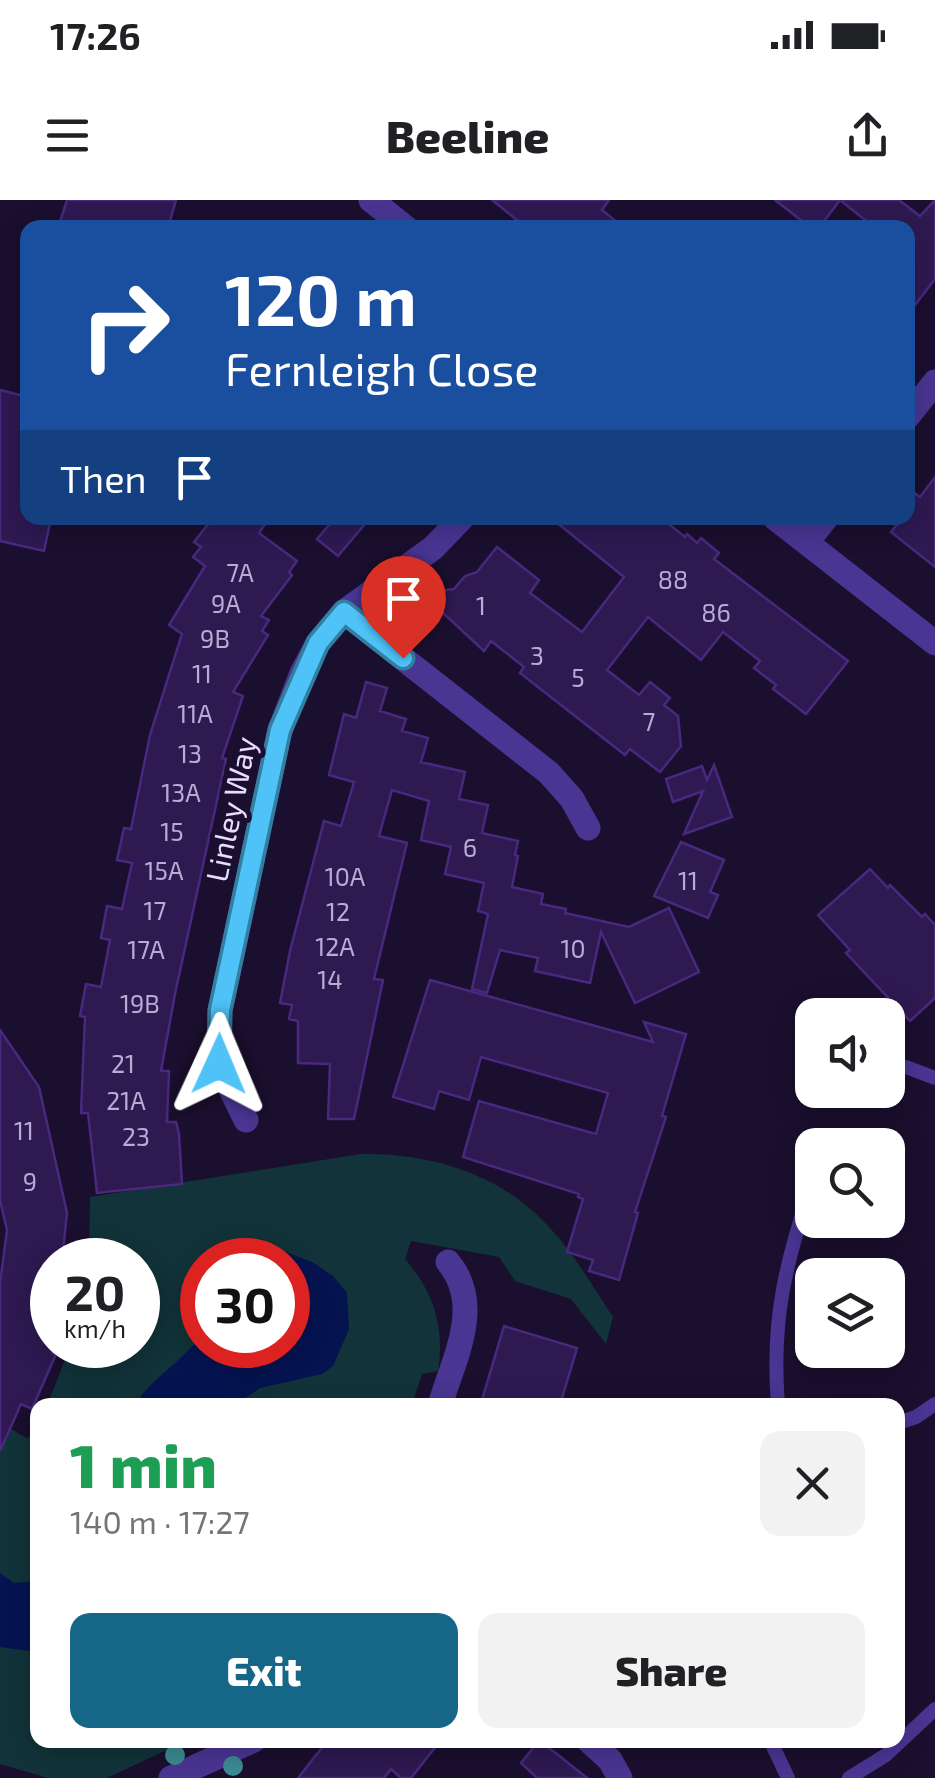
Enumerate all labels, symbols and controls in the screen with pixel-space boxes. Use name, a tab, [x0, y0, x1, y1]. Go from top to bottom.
text: 17:26	[50, 12, 141, 58]
icon: menu	[40, 108, 95, 163]
text: Beeline	[386, 108, 549, 162]
icon: share	[840, 108, 895, 163]
text: 120 m	[225, 256, 417, 340]
icon: right	[60, 260, 190, 390]
text: Fernleigh Close	[225, 341, 538, 395]
icon: arrive	[167, 450, 222, 505]
text: Then	[60, 455, 147, 501]
pin	[361, 556, 446, 659]
house number: 7A	[226, 557, 254, 587]
house number: 88	[658, 564, 688, 594]
icon: arrive	[376, 571, 431, 626]
house number: 9A	[211, 588, 241, 618]
house number: 1	[476, 590, 486, 620]
house number: 86	[701, 597, 731, 627]
house number: 9B	[200, 623, 230, 653]
house number: 3	[530, 640, 544, 670]
house number: 11	[192, 658, 212, 688]
house number: 5	[571, 662, 585, 692]
house number: 11A	[177, 698, 213, 728]
house number: 7	[643, 706, 656, 736]
street label: Linley Way	[197, 733, 263, 885]
house number: 13	[178, 738, 202, 768]
house number: 13A	[161, 777, 201, 807]
house number: 15	[160, 816, 184, 846]
house number: 6	[463, 832, 477, 862]
house number: 15A	[145, 855, 184, 885]
house number: 10A	[325, 861, 366, 891]
house number: 11	[678, 865, 698, 895]
house number: 17	[144, 895, 167, 925]
house number: 12	[326, 896, 350, 926]
house number: 12A	[315, 931, 355, 961]
house number: 10	[560, 933, 586, 963]
house number: 17A	[127, 934, 165, 964]
house number: 14	[317, 964, 343, 994]
house number: 19B	[120, 988, 160, 1018]
map controls	[795, 998, 905, 1368]
button: sound	[795, 998, 905, 1108]
position arrow	[167, 1012, 271, 1116]
house number: 21	[111, 1048, 135, 1078]
house number: 21A	[106, 1085, 146, 1115]
house number: 11	[14, 1115, 34, 1145]
house number: 23	[122, 1121, 150, 1151]
button: search	[795, 1128, 905, 1238]
house number: 9	[23, 1166, 37, 1196]
speed limit sign: 30	[180, 1238, 310, 1368]
button: layers	[795, 1258, 905, 1368]
text: 20	[65, 1261, 125, 1321]
text: km/h	[64, 1313, 126, 1343]
text: 1 min	[70, 1428, 217, 1500]
button: close	[760, 1431, 865, 1536]
text: 140 m · 17:27	[70, 1502, 250, 1540]
button: Exit	[70, 1613, 458, 1728]
button: Share	[478, 1613, 865, 1728]

